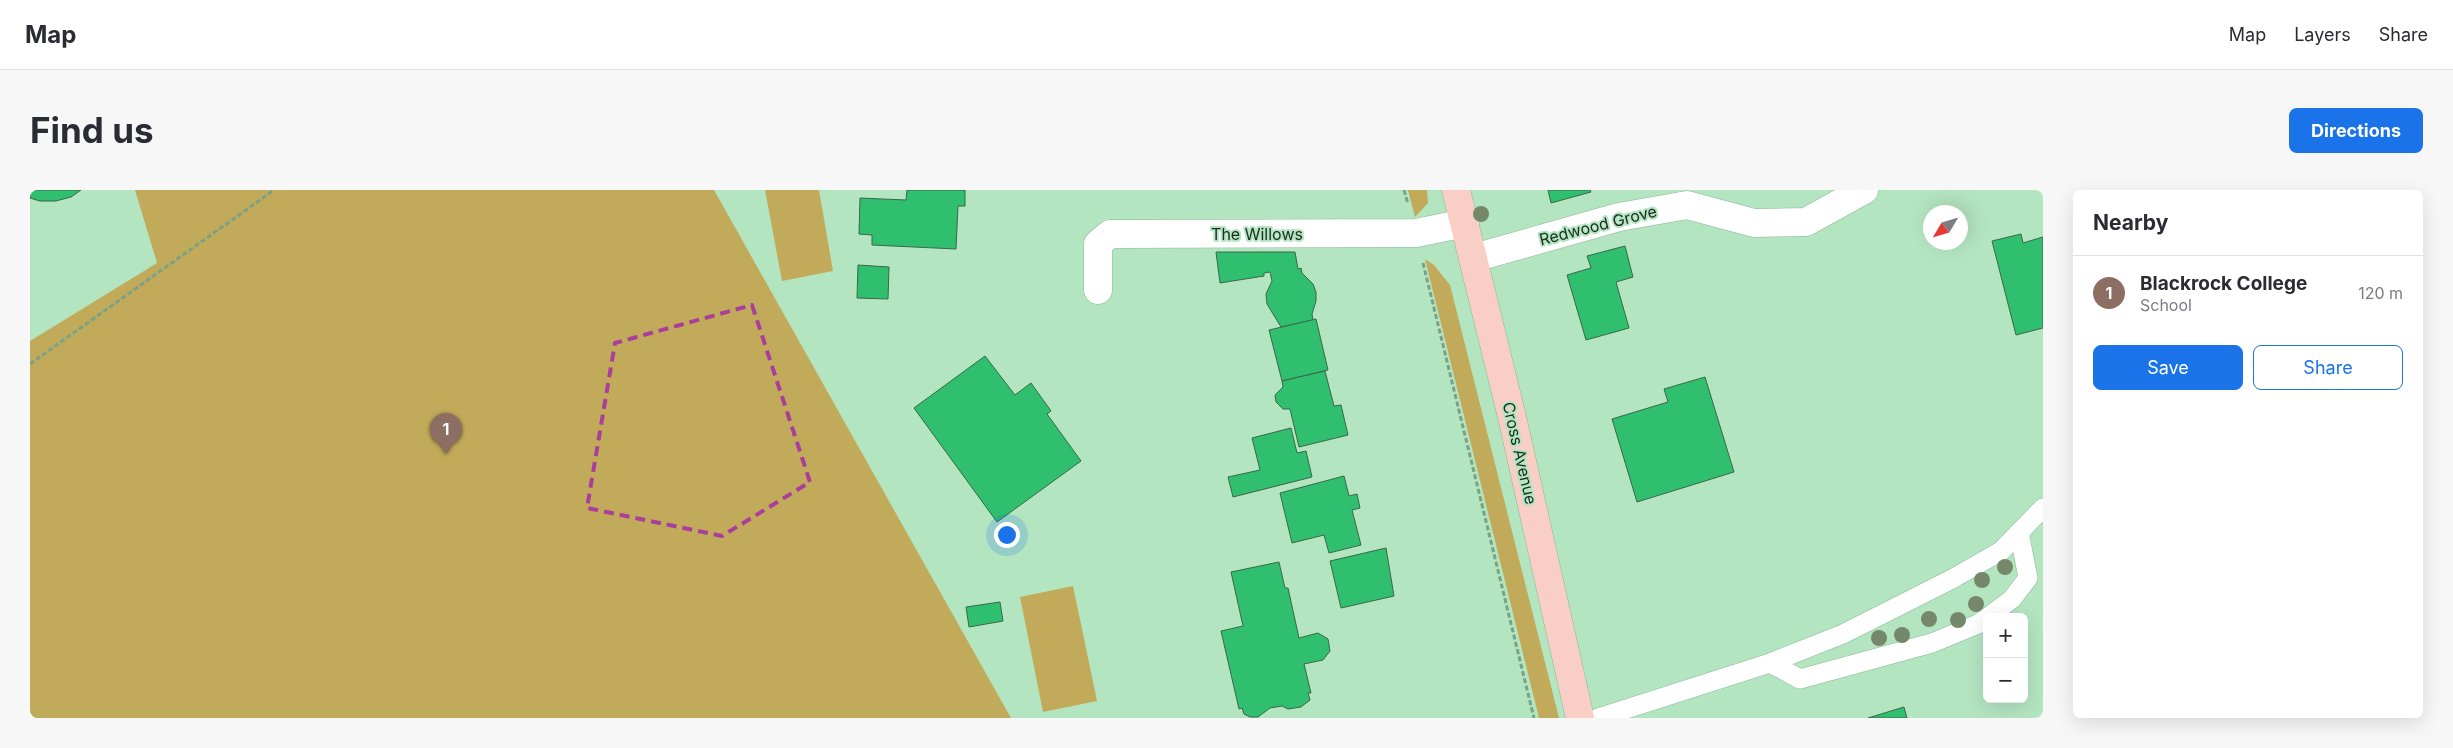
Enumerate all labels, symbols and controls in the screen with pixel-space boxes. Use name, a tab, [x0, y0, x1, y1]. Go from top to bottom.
text: Map	[25, 20, 76, 49]
text: Map	[2229, 24, 2266, 45]
text: Layers	[2294, 24, 2351, 45]
text: Share	[2379, 24, 2428, 45]
button: Directions	[2289, 108, 2423, 153]
text: Find us	[30, 109, 154, 151]
street label: Redwood Grove	[1537, 201, 1659, 249]
north arrow	[1923, 205, 1968, 250]
text: Nearby	[2093, 210, 2168, 235]
street label: The Willows	[1211, 224, 1303, 244]
text: Blackrock College	[2140, 272, 2307, 295]
text: 1	[2106, 283, 2112, 303]
text: 120 m	[2358, 283, 2403, 303]
text: School	[2140, 295, 2192, 315]
button: Save	[2093, 345, 2243, 390]
button: Share	[2253, 345, 2403, 390]
street label: Cross Avenue	[1498, 400, 1542, 506]
pin: 1	[430, 413, 462, 454]
your location	[994, 522, 1020, 548]
map controls	[1983, 613, 2028, 703]
button: +	[1983, 613, 2028, 658]
button: −	[1983, 658, 2028, 703]

